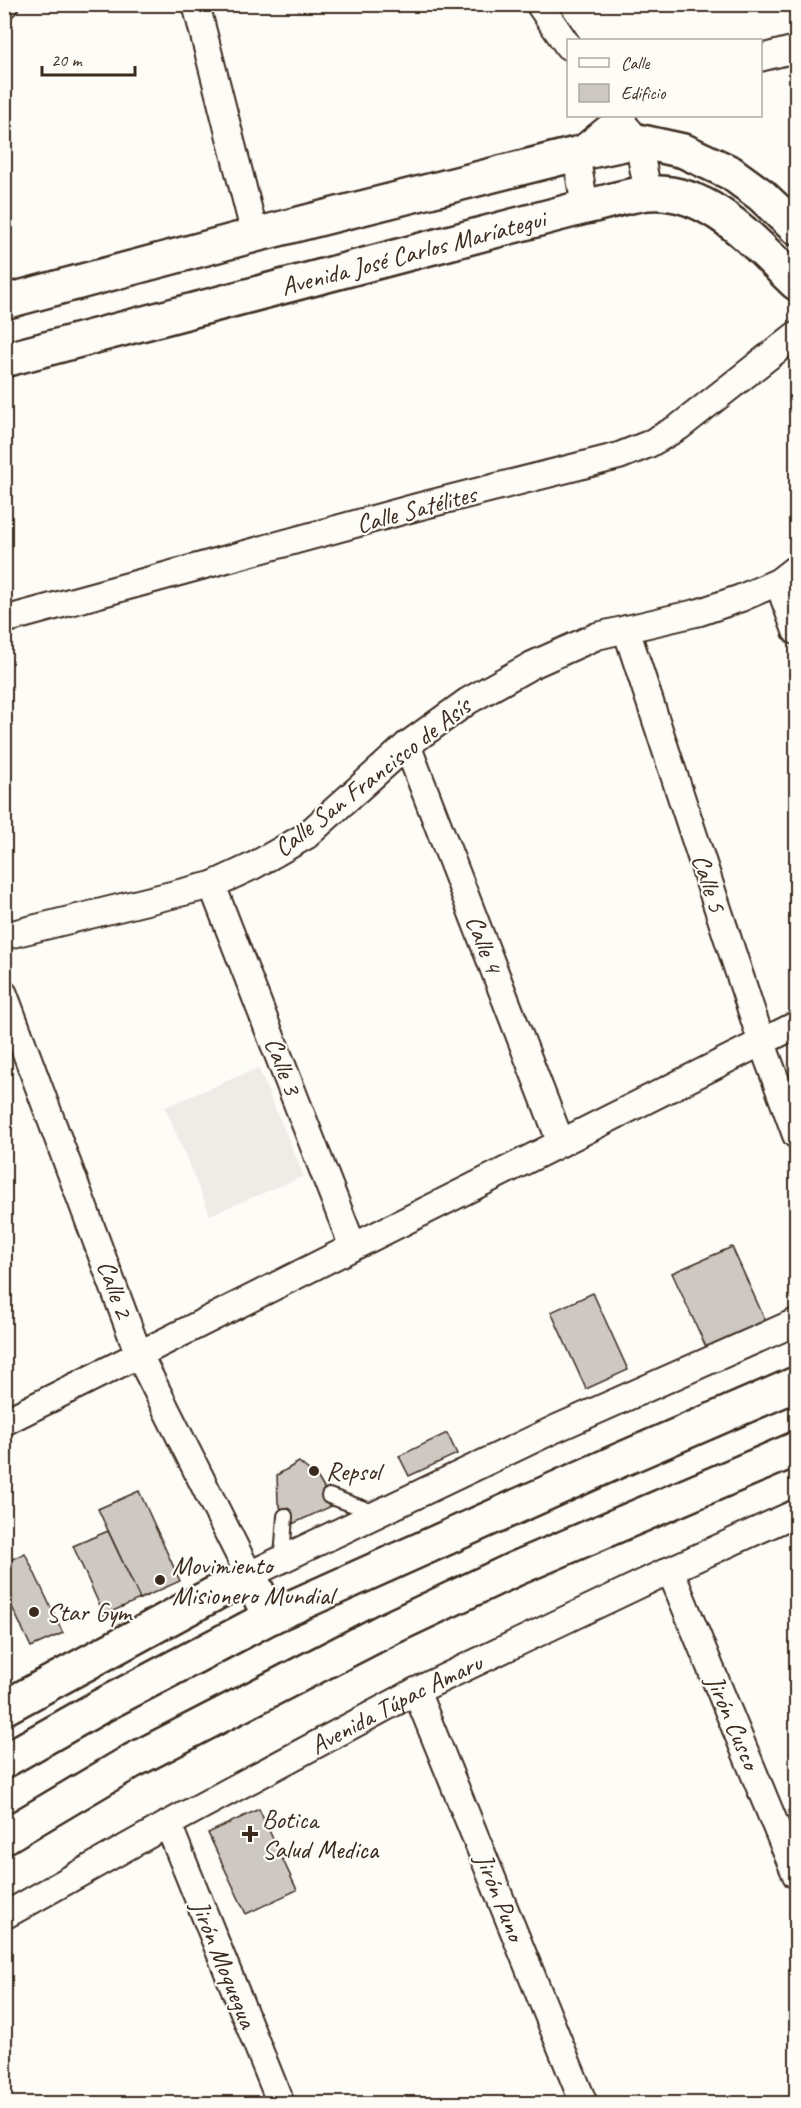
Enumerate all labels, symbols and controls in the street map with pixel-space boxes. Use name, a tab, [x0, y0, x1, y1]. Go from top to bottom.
scale bar	[42, 39, 135, 77]
legend	[567, 39, 762, 117]
text: 20 m	[51, 49, 84, 71]
text: Calle	[621, 52, 650, 74]
text: Edificio	[621, 82, 667, 104]
street label: Avenida José Carlos Maríategui	[277, 201, 552, 303]
street label: Calle Satélites	[352, 477, 482, 541]
street label: Calle San Francisco de Asís	[267, 689, 479, 864]
street label: Calle 5	[684, 850, 734, 917]
street label: Calle 4	[458, 911, 511, 980]
street label: Calle 3	[257, 1033, 310, 1102]
street label: Calle 2	[89, 1256, 141, 1324]
place label: Repsol	[326, 1455, 385, 1488]
marker: Repsol	[307, 1464, 321, 1478]
place label: Movimiento Misionero Mundial	[172, 1549, 338, 1612]
marker: Movimiento Misionero Mundial	[153, 1573, 167, 1587]
place label: Star Gym	[46, 1596, 134, 1629]
marker: Star Gym	[27, 1605, 41, 1619]
street label: Avenida Túpac Amaru	[304, 1645, 488, 1761]
street label: Jirón Cusco	[698, 1668, 769, 1777]
place label: Botica Salud Medica	[262, 1803, 380, 1866]
marker: Botica Salud Medica	[243, 1827, 257, 1841]
street label: Jirón Puno	[467, 1847, 533, 1948]
street label: Jirón Moquegua	[183, 1894, 265, 2034]

